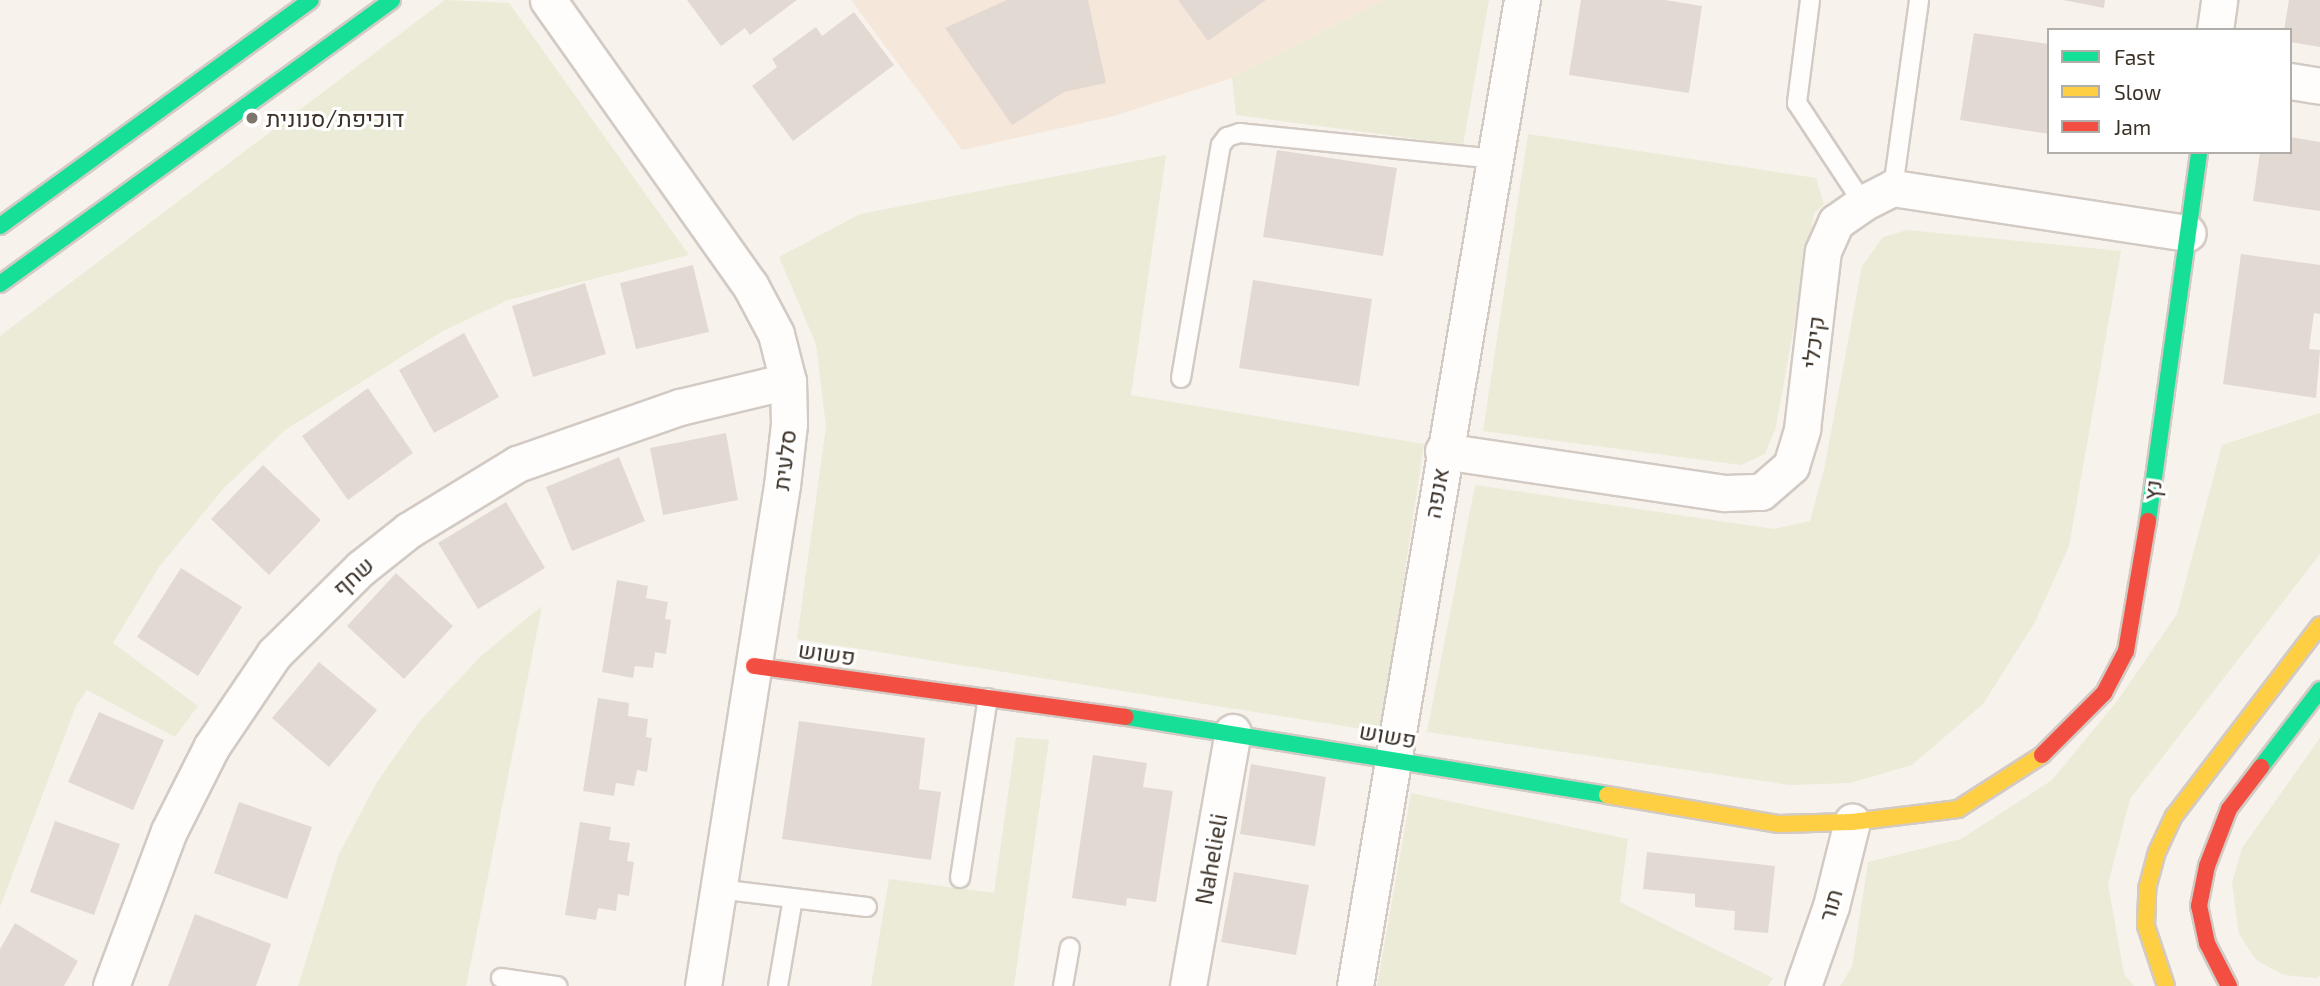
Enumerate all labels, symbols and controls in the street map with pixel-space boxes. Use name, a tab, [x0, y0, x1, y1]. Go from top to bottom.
legend	[2047, 28, 2292, 154]
text: Fast	[2114, 44, 2155, 69]
text: Slow	[2114, 79, 2161, 104]
place label: דוכיפת/סנונית	[266, 104, 404, 132]
marker: דוכיפת/סנונית	[244, 110, 260, 126]
text: Jam	[2114, 114, 2151, 139]
street label: קיכלי	[1796, 314, 1830, 370]
street label: סלעית	[767, 428, 801, 492]
street label: אנפה	[1418, 465, 1454, 521]
street label: נץ	[2137, 478, 2167, 502]
street label: שחף	[327, 550, 379, 602]
street label: פשוש	[796, 635, 858, 671]
street label: פשוש	[1357, 716, 1419, 754]
street label: Nahelieli	[1189, 811, 1233, 907]
street label: תור	[1812, 886, 1848, 924]

